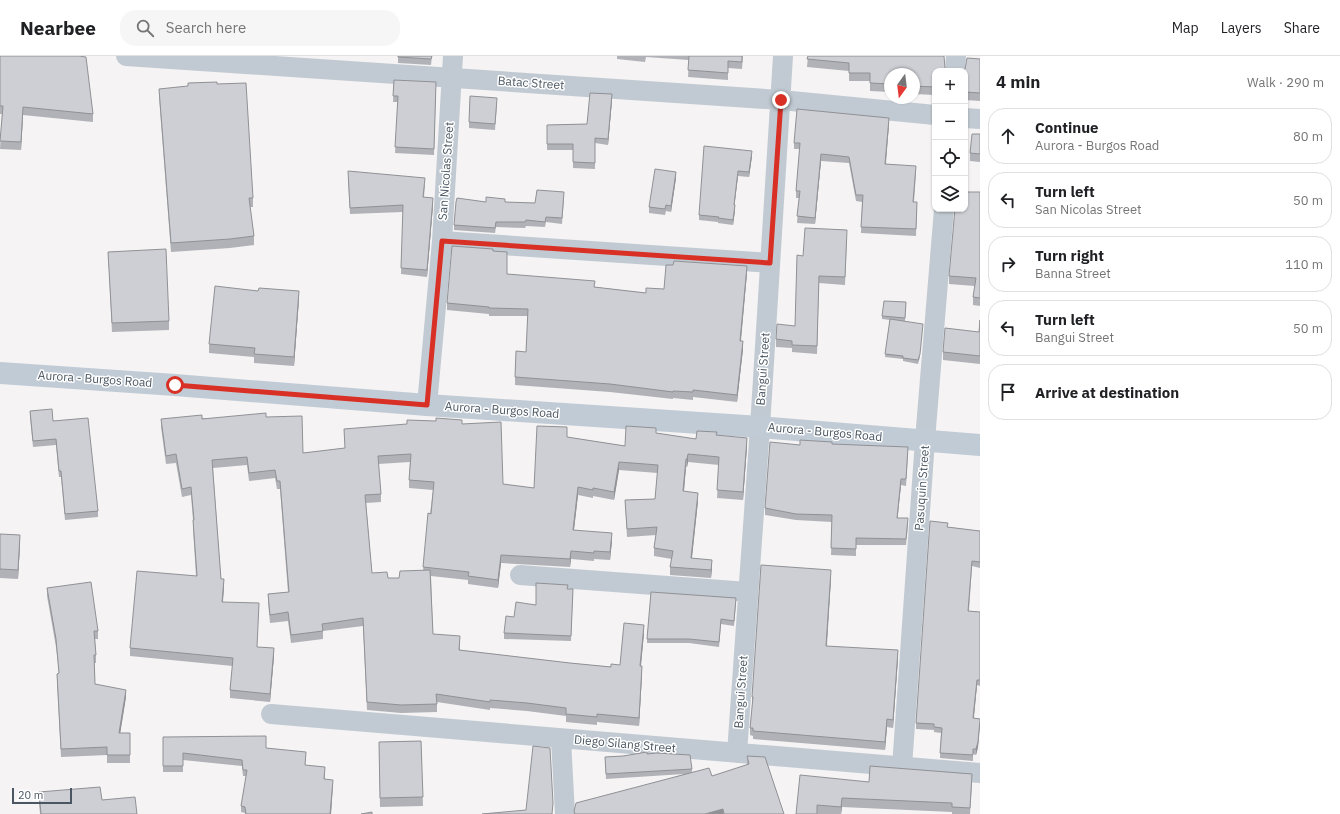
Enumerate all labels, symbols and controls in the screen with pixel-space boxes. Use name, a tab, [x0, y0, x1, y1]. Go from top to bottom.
search box	[120, 10, 400, 46]
text: Nearbee	[20, 16, 96, 40]
icon: search	[134, 17, 156, 39]
text: Search here	[166, 18, 246, 37]
text: Map	[1172, 19, 1199, 37]
text: Layers	[1221, 19, 1262, 37]
text: Share	[1284, 19, 1320, 37]
north arrow	[884, 68, 920, 104]
map controls	[932, 68, 968, 212]
button: +	[932, 68, 968, 104]
text: 4 min	[996, 71, 1040, 93]
street label: Batac Street	[497, 73, 565, 92]
text: Walk · 290 m	[1247, 74, 1324, 91]
route end	[772, 91, 790, 109]
button: −	[932, 104, 968, 140]
text: Continue	[1035, 118, 1099, 137]
street label: San Nicolas Street	[435, 121, 456, 221]
icon: ahead	[997, 125, 1019, 147]
text: 80 m	[1293, 128, 1323, 145]
text: Aurora - Burgos Road	[1035, 137, 1159, 154]
button: locate	[932, 140, 968, 176]
button: layers	[932, 176, 968, 212]
text: Turn left	[1035, 182, 1095, 201]
icon: left	[997, 189, 1019, 211]
text: 50 m	[1293, 192, 1323, 209]
text: San Nicolas Street	[1035, 201, 1142, 218]
text: Turn right	[1035, 246, 1104, 265]
icon: right	[997, 253, 1019, 275]
text: 110 m	[1285, 256, 1323, 273]
text: Banna Street	[1035, 265, 1111, 282]
text: Turn left	[1035, 310, 1095, 329]
icon: left	[997, 317, 1019, 339]
text: 50 m	[1293, 320, 1323, 337]
text: Bangui Street	[1035, 329, 1114, 346]
street label: Bangui Street	[752, 332, 773, 406]
street label: Aurora - Burgos Road	[37, 367, 153, 390]
route start	[166, 376, 184, 394]
icon: arrive	[997, 381, 1019, 403]
text: Arrive at destination	[1035, 383, 1179, 402]
street label: Aurora - Burgos Road	[444, 398, 560, 421]
street label: Aurora - Burgos Road	[767, 419, 883, 444]
street label: Pasuquin Street	[911, 445, 932, 531]
street label: Bangui Street	[730, 655, 751, 729]
street label: Diego Silang Street	[574, 732, 677, 755]
scale bar	[12, 786, 72, 805]
text: 20 m	[18, 788, 43, 802]

